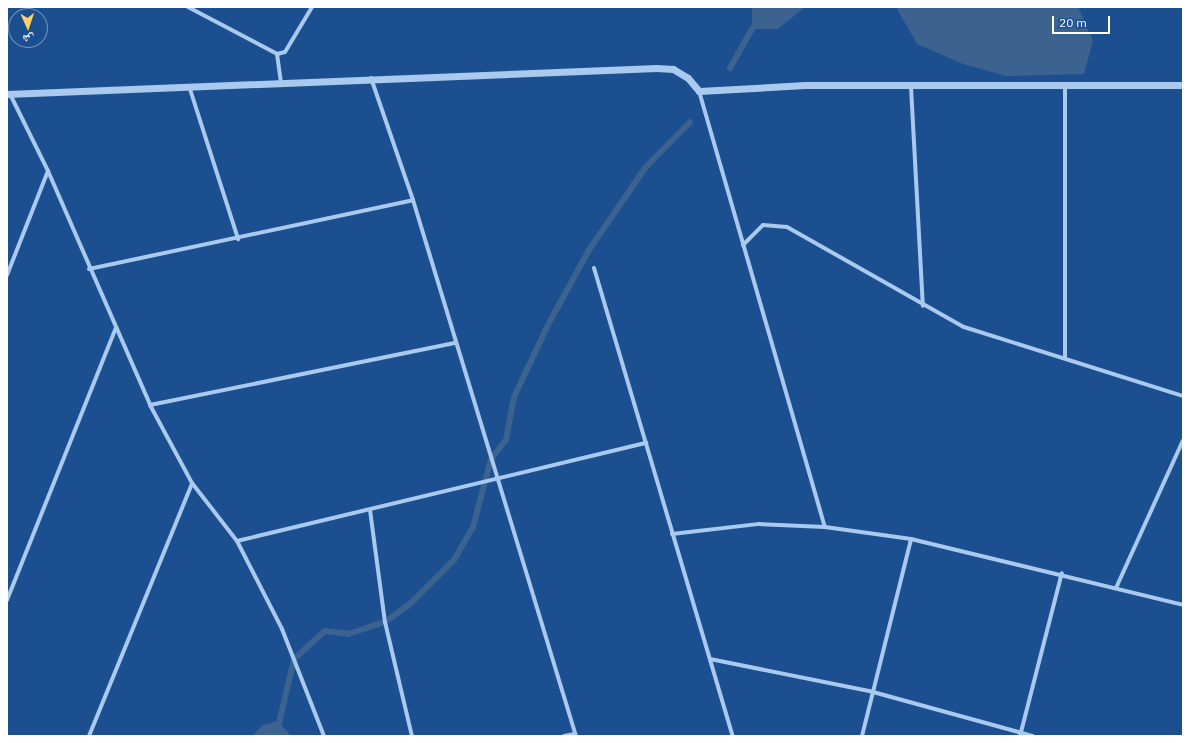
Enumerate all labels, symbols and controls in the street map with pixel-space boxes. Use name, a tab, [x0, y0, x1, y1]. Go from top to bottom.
north arrow	[8, 8, 48, 48]
scale bar	[1054, 8, 1112, 34]
text: 20 m	[1059, 15, 1087, 30]
text: ش	[22, 32, 35, 46]

